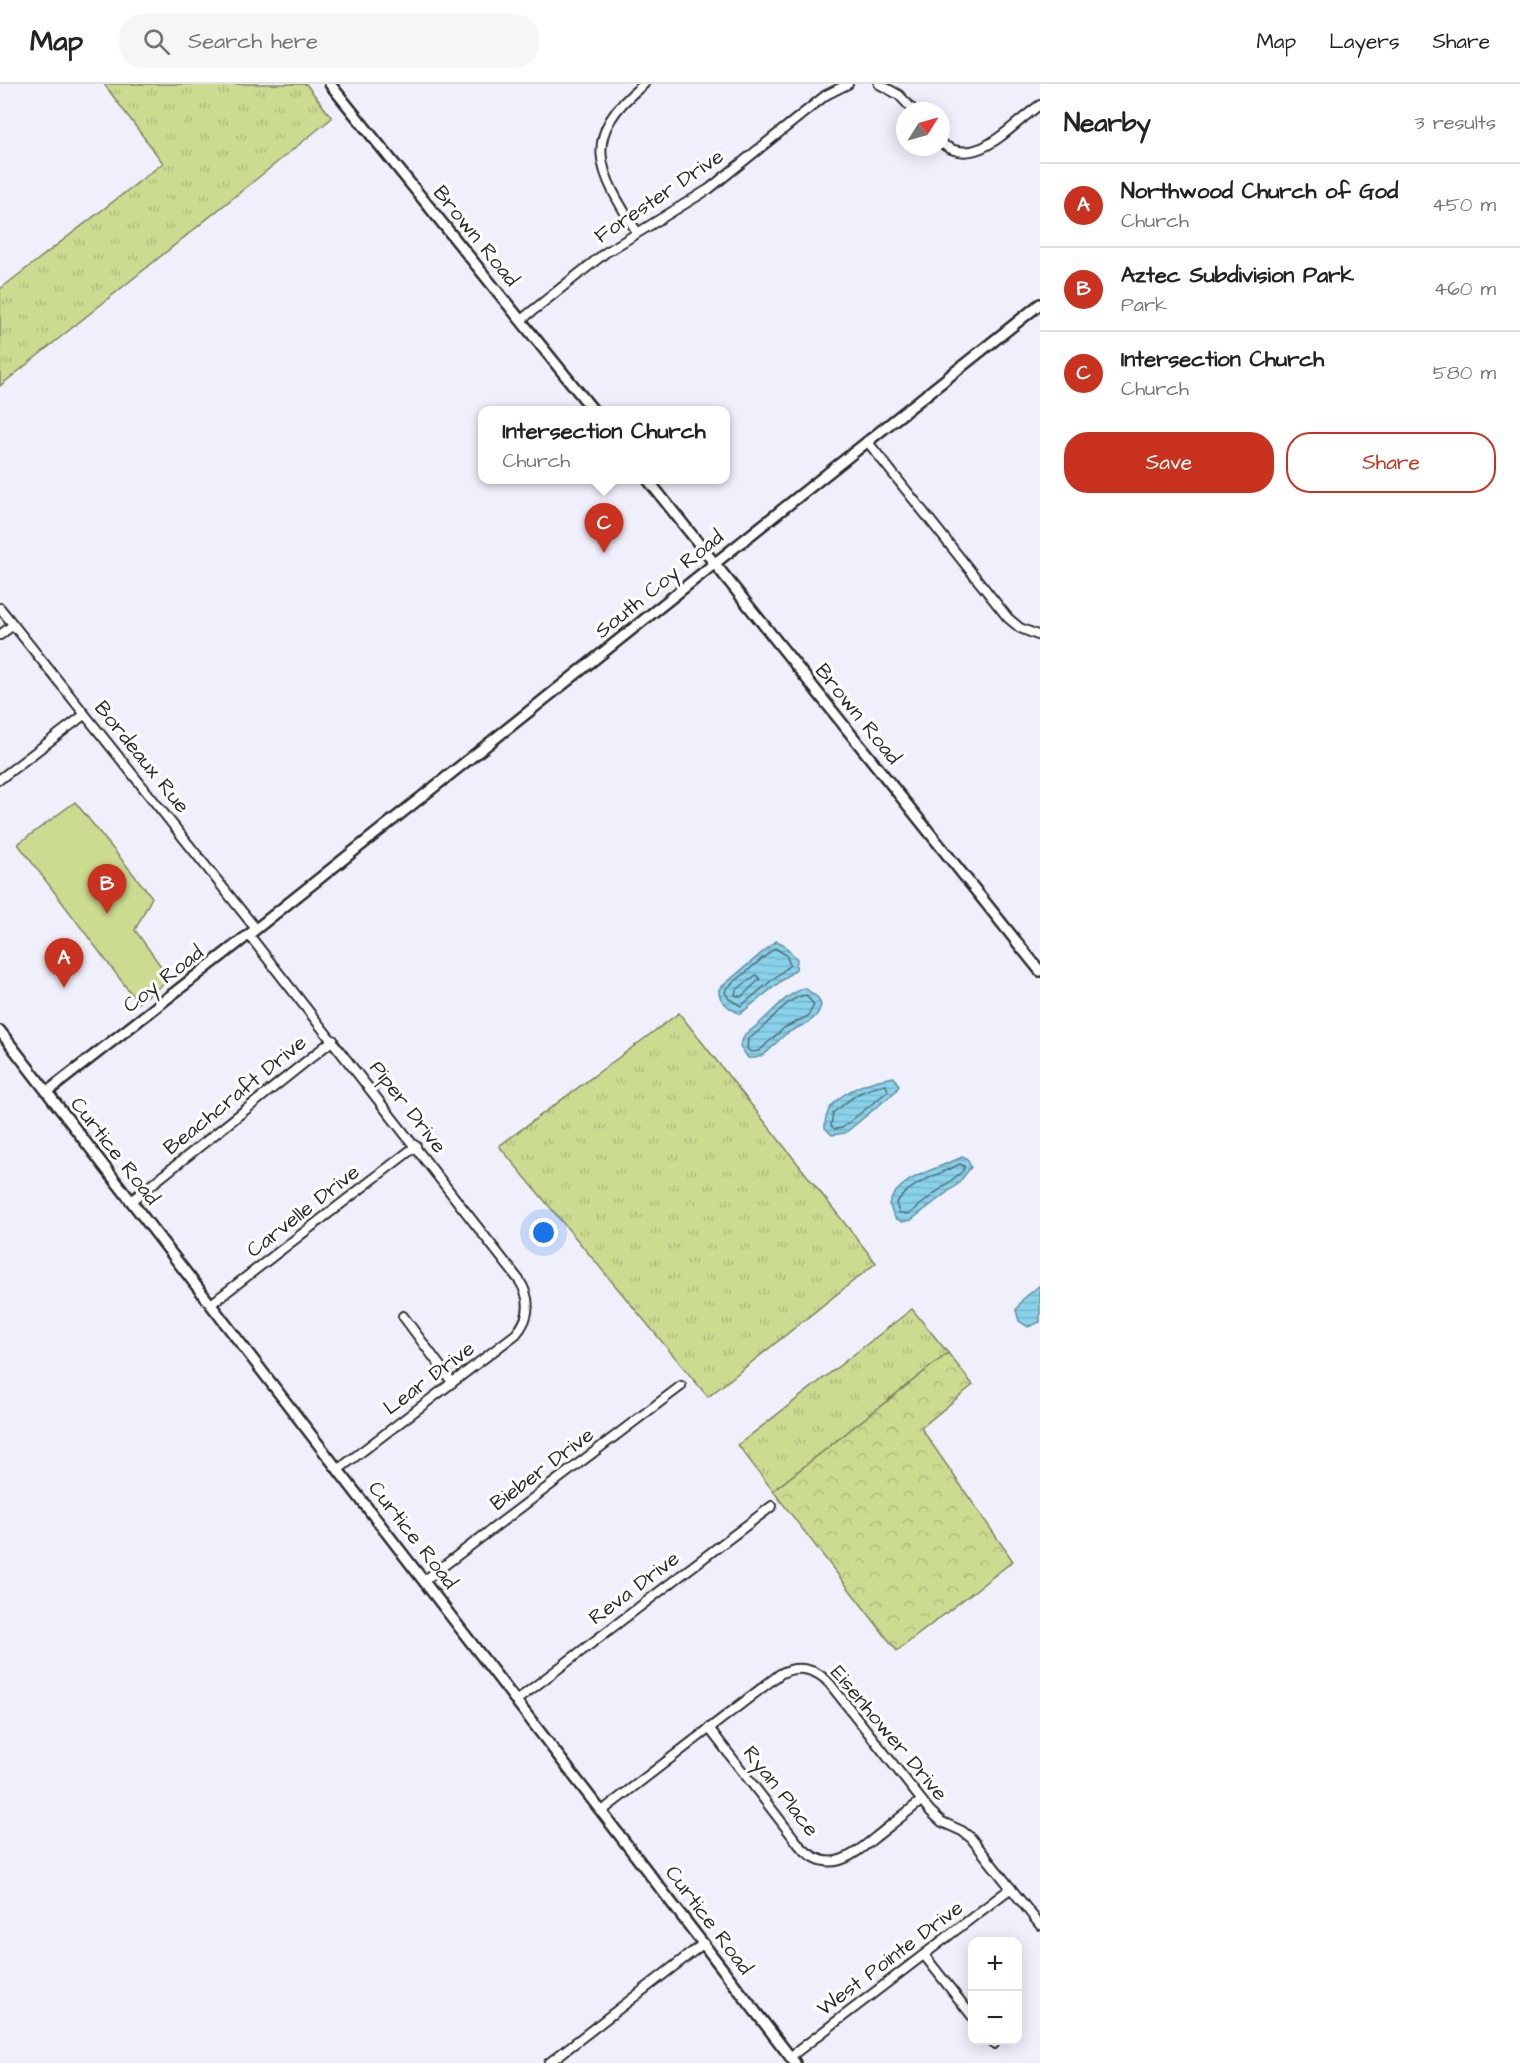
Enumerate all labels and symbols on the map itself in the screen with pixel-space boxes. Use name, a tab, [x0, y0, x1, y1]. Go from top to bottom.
north arrow	[896, 102, 950, 156]
street label: Forester Drive	[589, 142, 729, 250]
street label: Brown Road	[426, 179, 526, 293]
pin: C	[584, 504, 624, 553]
street label: South Coy Road	[590, 524, 728, 644]
street label: Brown Road	[808, 657, 908, 771]
street label: Bordeaux Rue	[88, 695, 196, 819]
pin: B	[88, 864, 126, 914]
pin: A	[44, 938, 84, 988]
street label: Coy Road	[117, 938, 211, 1021]
street label: Beachcraft Drive	[157, 1028, 313, 1162]
street label: Piper Drive	[362, 1055, 453, 1160]
street label: Curtice Road	[64, 1091, 167, 1211]
street label: Carvelle Drive	[240, 1158, 366, 1264]
your location	[529, 1218, 558, 1247]
street label: Lear Drive	[377, 1334, 481, 1422]
street label: Bieber Drive	[484, 1420, 600, 1518]
street label: Curtice Road	[362, 1475, 465, 1595]
street label: Reva Drive	[583, 1544, 685, 1632]
street label: Eisenhower Drive	[824, 1659, 954, 1807]
street label: Ryan Place	[735, 1739, 826, 1844]
street label: Curtice Road	[658, 1859, 760, 1981]
street label: West Pointe Drive	[811, 1893, 969, 2023]

